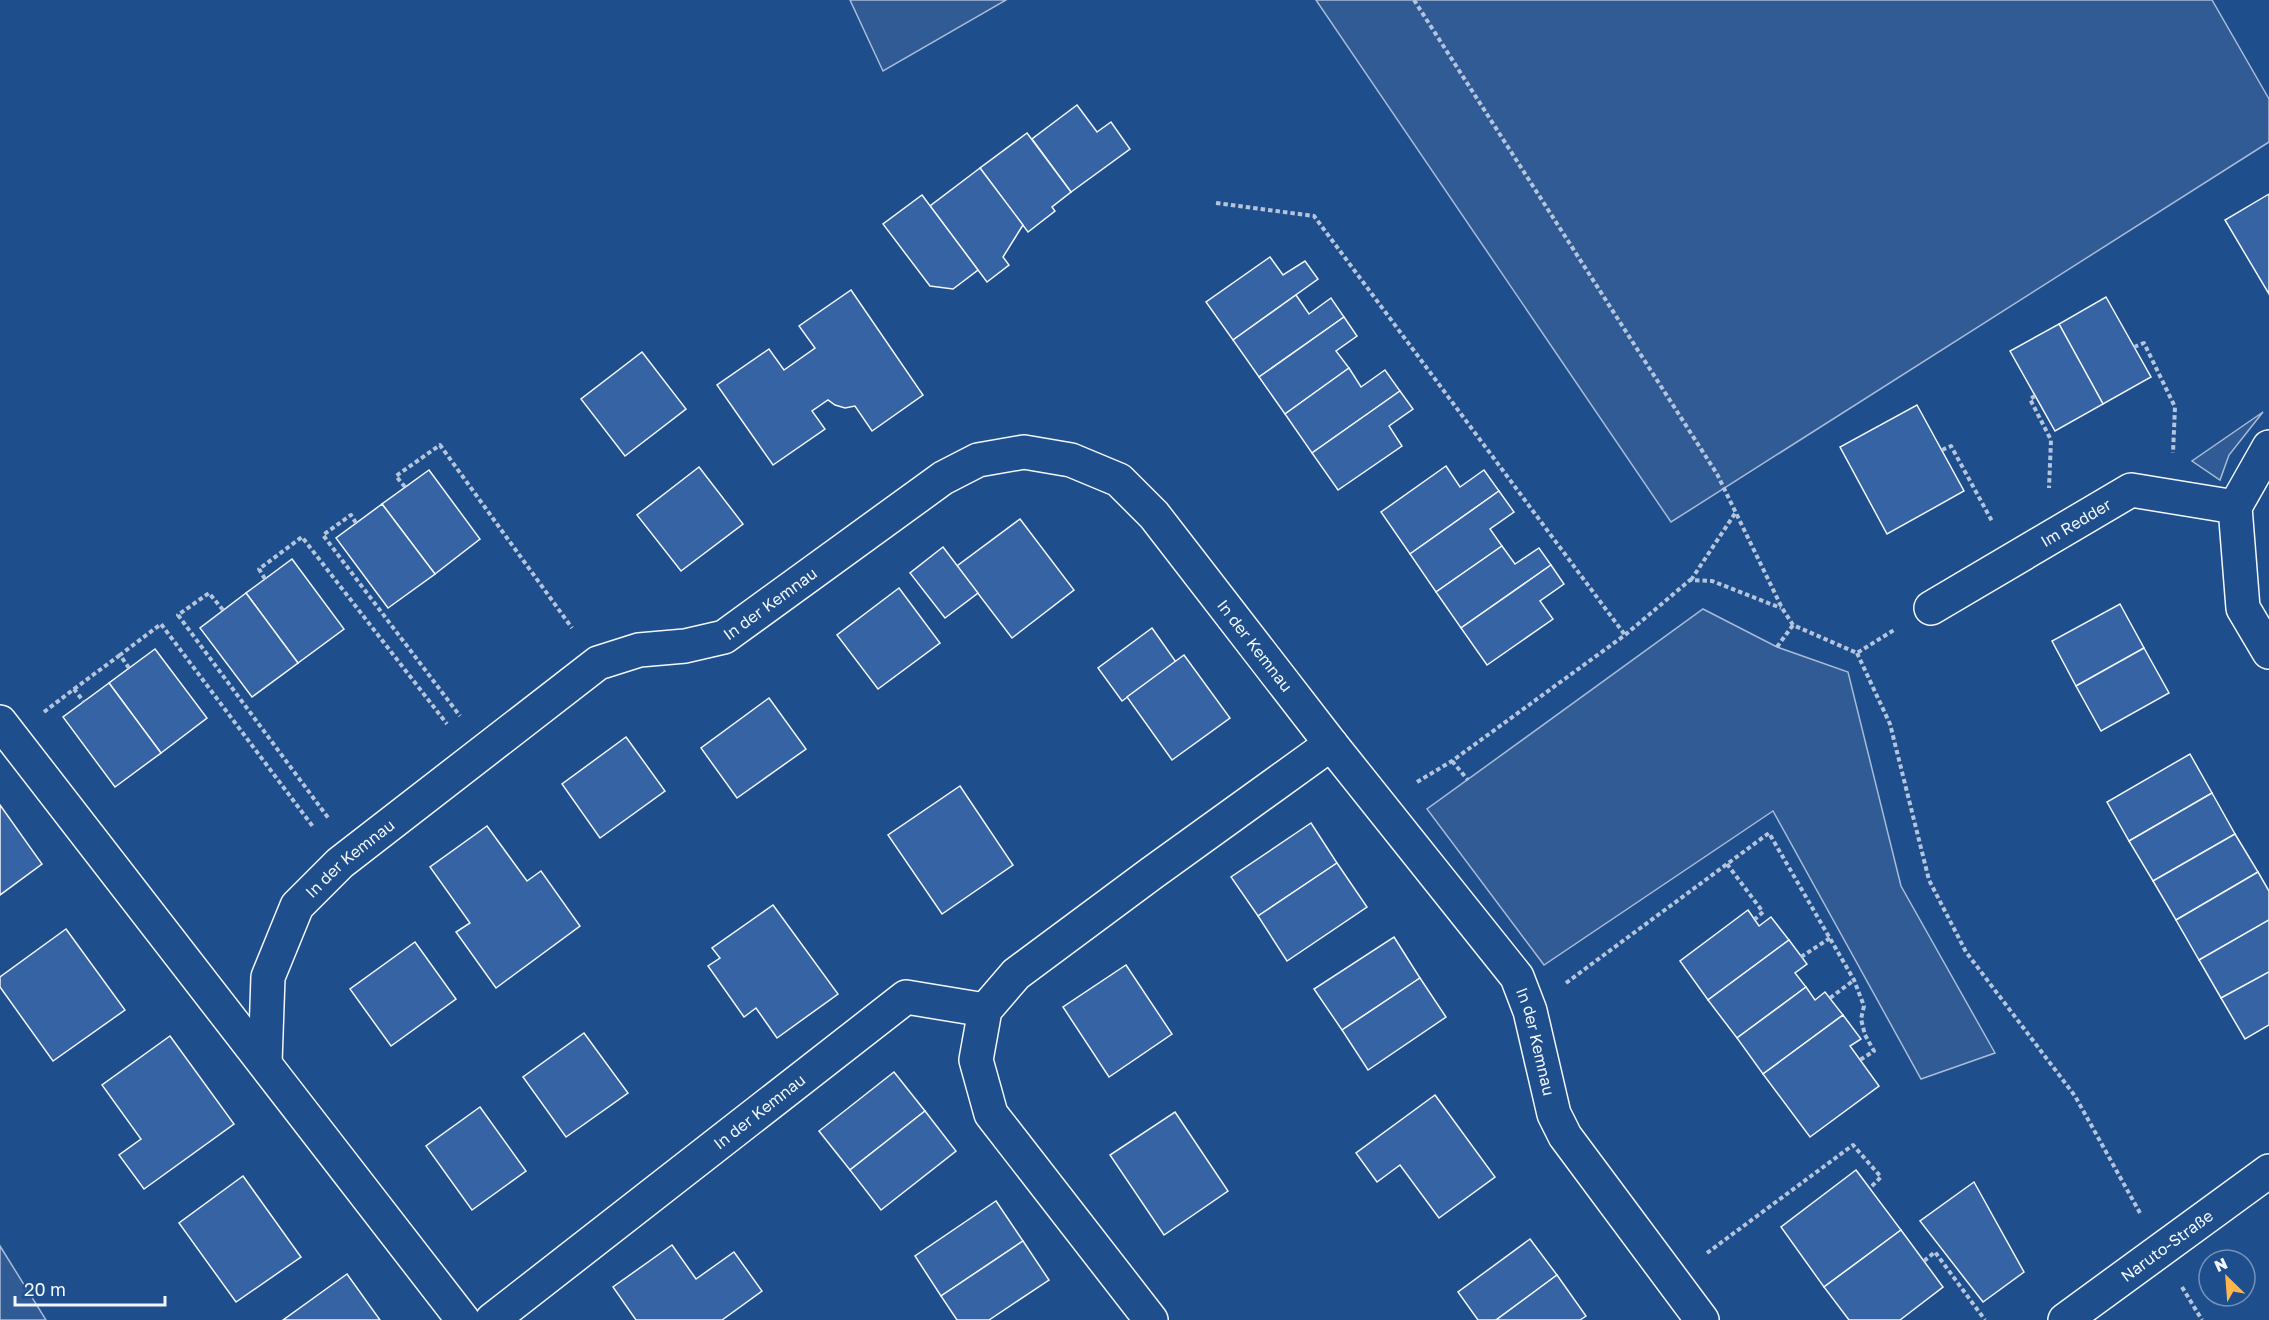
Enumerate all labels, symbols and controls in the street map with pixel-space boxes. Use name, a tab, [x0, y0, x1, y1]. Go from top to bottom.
street label: Im Redder	[2037, 494, 2115, 551]
street label: In der Kemnau	[719, 563, 821, 644]
street label: In der Kemnau	[1213, 595, 1297, 696]
street label: In der Kemnau	[301, 815, 398, 902]
street label: In der Kemnau	[1512, 984, 1559, 1098]
street label: In der Kemnau	[709, 1069, 809, 1154]
street label: Naruto-Straße	[2117, 1205, 2217, 1286]
north arrow	[2197, 1248, 2257, 1308]
text: N	[2211, 1253, 2230, 1276]
scale bar	[15, 1269, 165, 1307]
text: 20 m	[24, 1278, 66, 1300]

